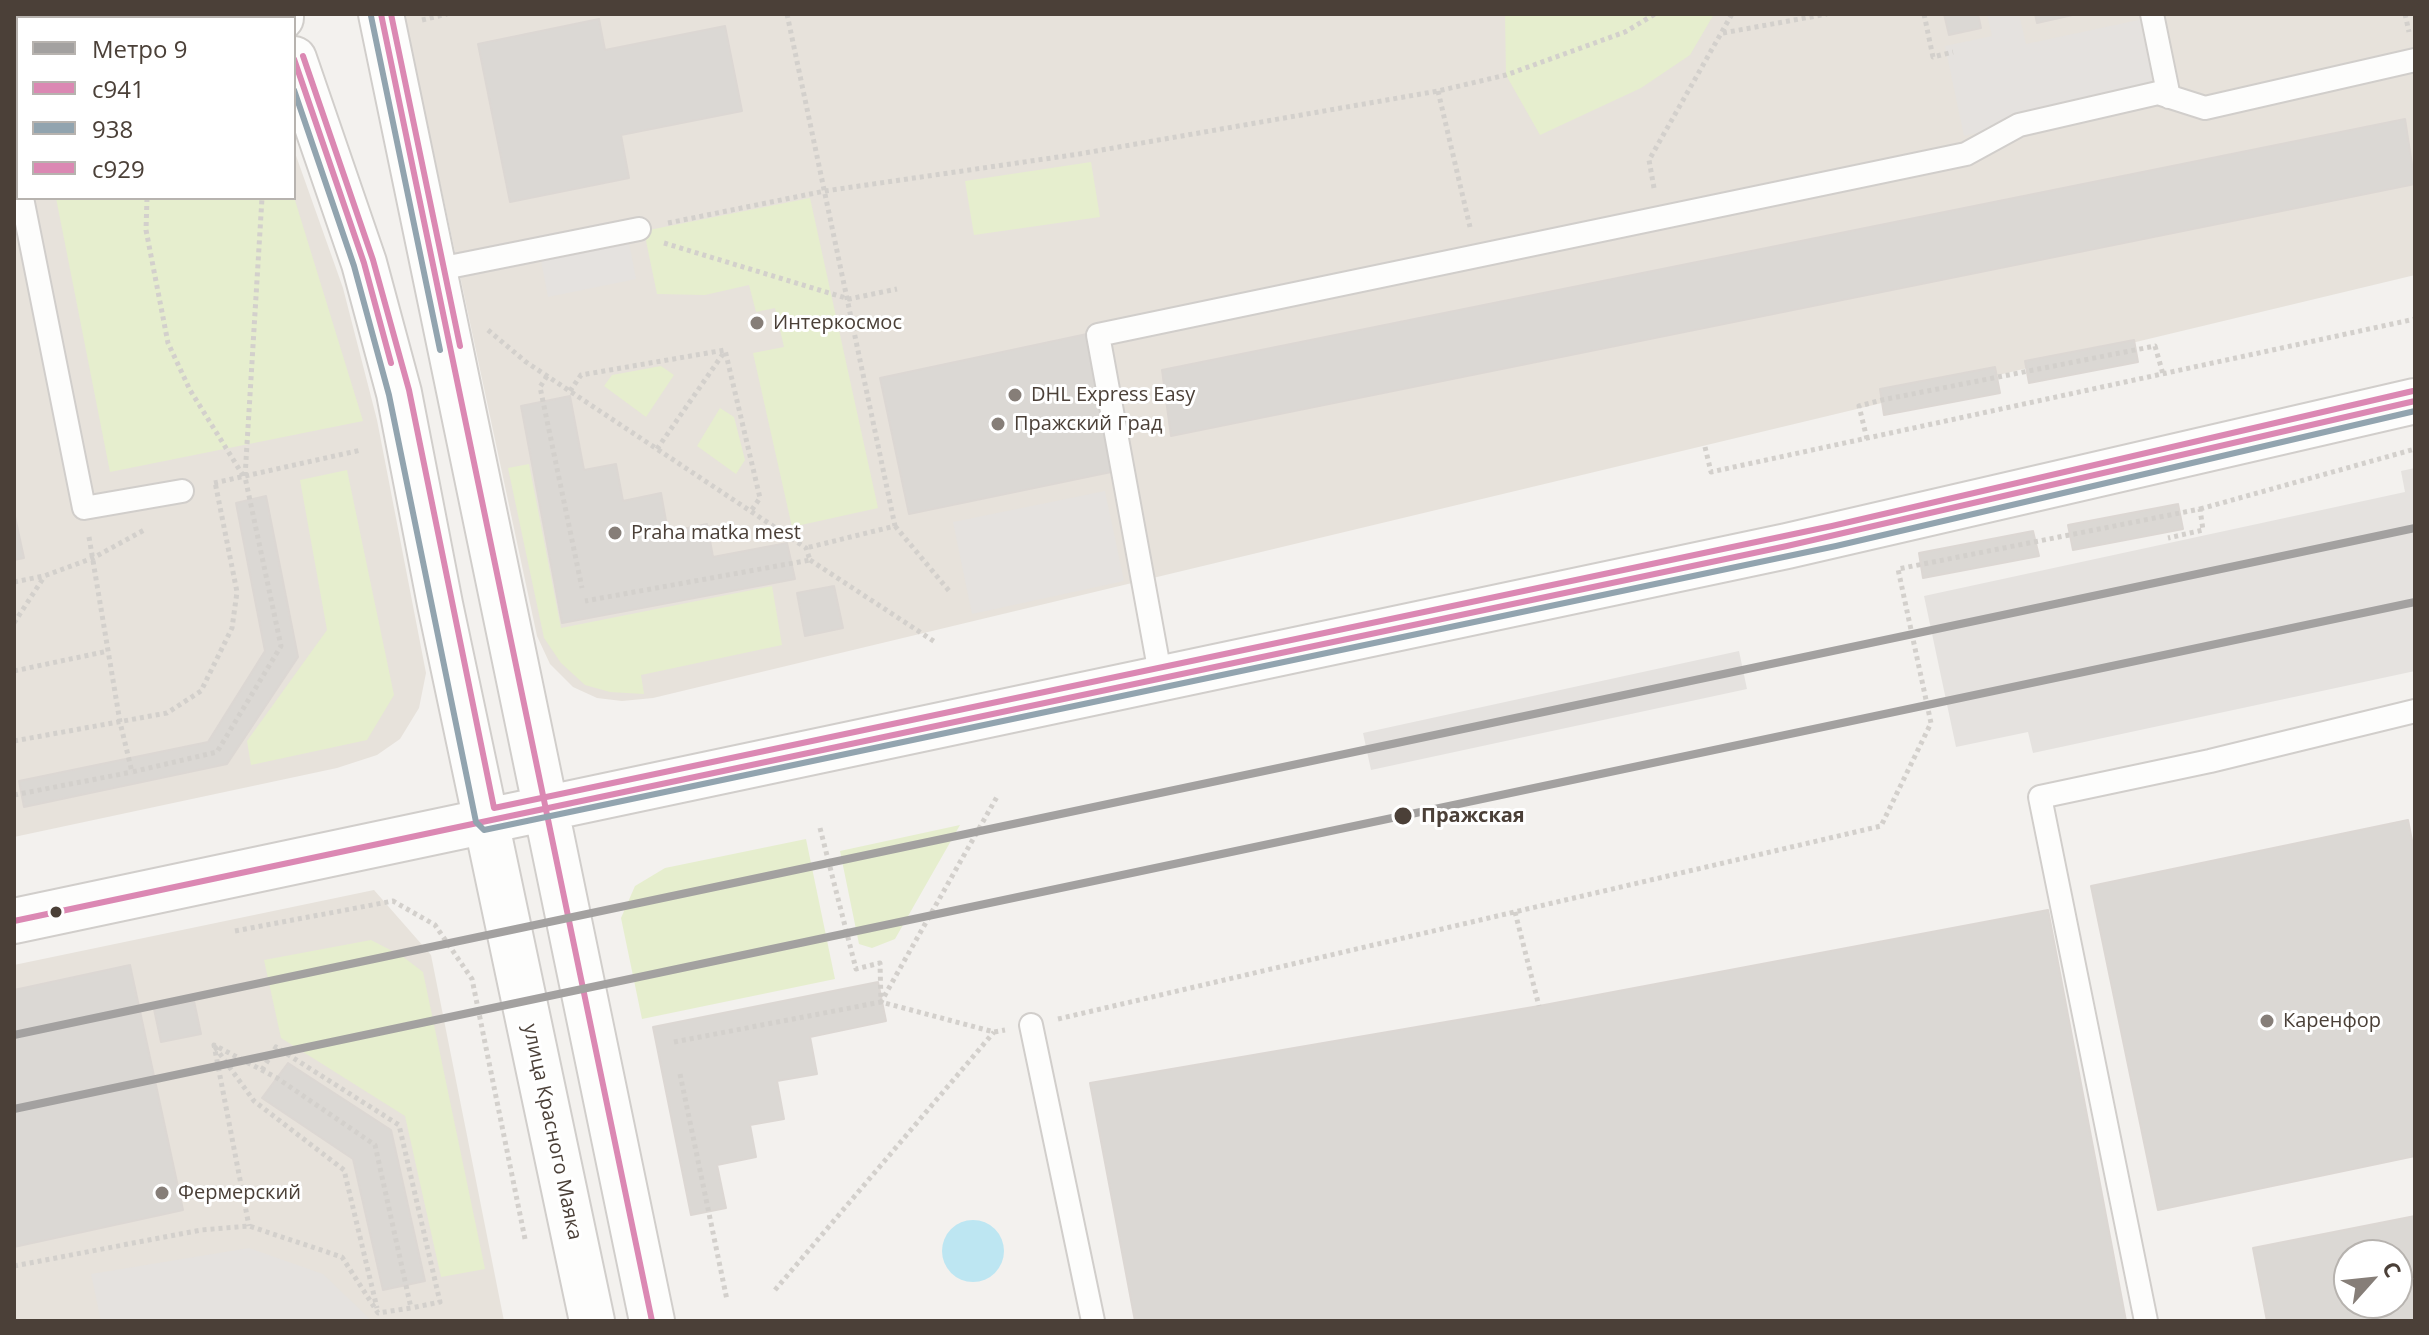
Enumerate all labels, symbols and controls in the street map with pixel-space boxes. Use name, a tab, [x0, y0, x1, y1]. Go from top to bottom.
legend	[16, 16, 296, 200]
text: Метро 9	[92, 32, 187, 65]
text: с941	[92, 72, 145, 105]
text: 938	[92, 112, 133, 145]
text: с929	[92, 152, 145, 185]
place label: Интеркосмос	[773, 311, 902, 335]
marker: Интеркосмос	[748, 314, 766, 332]
place label: DHL Express Easy	[1031, 383, 1195, 407]
marker: DHL Express Easy	[1006, 386, 1024, 404]
place label: Пражский Град	[1014, 412, 1162, 436]
marker: Пражский Град	[989, 415, 1007, 433]
place label: Praha matka mest	[631, 521, 801, 545]
marker: Praha matka mest	[606, 524, 624, 542]
place label: Пражская	[1421, 804, 1525, 828]
marker: Пражская	[1392, 805, 1414, 827]
unlabelled marker	[48, 904, 64, 920]
place label: Каренфор	[2283, 1009, 2381, 1033]
marker: Каренфор	[2258, 1012, 2276, 1030]
street label: улица Красного Маяка	[517, 1022, 587, 1242]
place label: Фермерский	[178, 1181, 301, 1205]
marker: Фермерский	[153, 1184, 171, 1202]
north arrow	[2333, 1239, 2413, 1319]
text: С	[2376, 1256, 2409, 1282]

